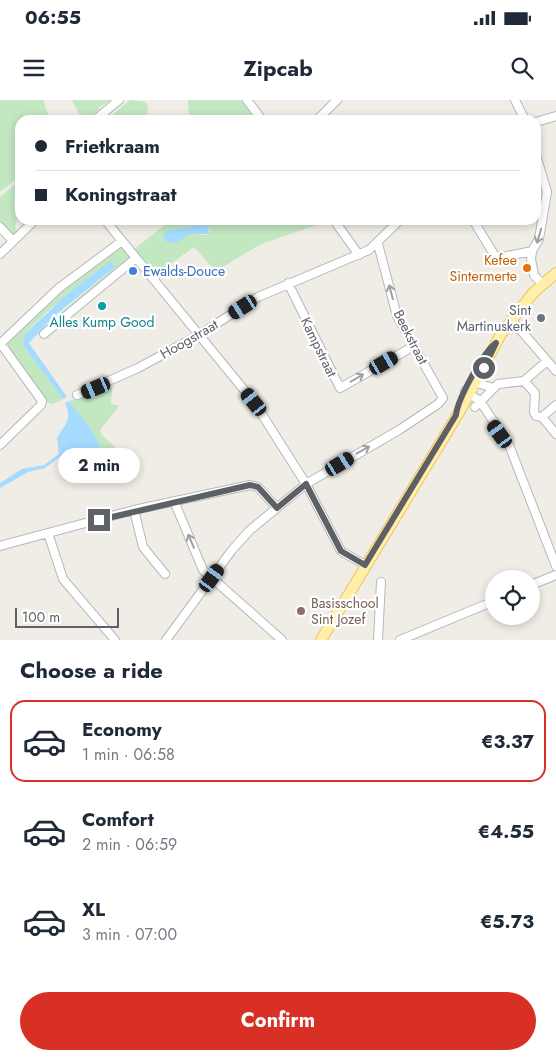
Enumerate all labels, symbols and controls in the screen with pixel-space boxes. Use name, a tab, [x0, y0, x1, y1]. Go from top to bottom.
text: 06:55	[25, 4, 81, 31]
text: Zipcab	[243, 52, 313, 84]
icon: menu	[20, 54, 48, 82]
icon: search	[508, 54, 536, 82]
text: Frietkraam	[65, 133, 160, 160]
text: Koningstraat	[65, 181, 177, 208]
one-way arrow	[533, 228, 543, 244]
place label: Kefee Sintermerte	[449, 250, 517, 286]
place label: Ewalds-Douce	[143, 261, 225, 281]
marker: Kefee Sintermerte	[521, 262, 533, 274]
marker: Ewalds-Douce	[127, 265, 139, 277]
one-way arrow	[385, 284, 395, 300]
car	[226, 293, 259, 321]
marker: Alles Kump Good	[96, 300, 108, 312]
place label: Sint Martinuskerk	[457, 300, 532, 336]
street label: Beekstraat	[389, 306, 434, 368]
place label: Alles Kump Good	[50, 312, 154, 332]
marker: Sint Martinuskerk	[535, 312, 547, 324]
street label: Hoogstraat	[156, 314, 222, 364]
street label: Kampstraat	[296, 314, 342, 381]
car	[367, 349, 400, 377]
route start	[473, 357, 495, 379]
one-way arrow	[349, 373, 363, 383]
car	[79, 375, 112, 401]
car	[238, 386, 269, 418]
car	[485, 417, 514, 451]
one-way arrow	[356, 445, 371, 455]
callout: 2 min	[58, 448, 140, 482]
car	[323, 450, 356, 478]
text: 2 min	[78, 454, 120, 477]
route end	[88, 509, 110, 531]
one-way arrow	[185, 534, 195, 549]
car	[197, 561, 226, 595]
map controls	[485, 570, 540, 625]
button: locate	[485, 570, 540, 625]
place label: Basisschool Sint Jozef	[311, 593, 379, 629]
scale bar	[15, 605, 119, 628]
marker: Basisschool Sint Jozef	[295, 605, 307, 617]
text: 100 m	[22, 607, 60, 627]
text: Choose a ride	[20, 654, 163, 686]
text: Economy	[82, 716, 162, 743]
icon: car	[22, 719, 67, 764]
text: €3.37	[481, 728, 534, 755]
text: 1 min · 06:58	[82, 743, 175, 766]
text: Comfort	[82, 806, 154, 833]
icon: car	[22, 809, 67, 854]
text: €4.55	[478, 818, 534, 845]
text: 2 min · 06:59	[82, 833, 177, 856]
text: XL	[82, 896, 105, 923]
icon: car	[22, 899, 67, 944]
text: €5.73	[480, 908, 534, 935]
text: 3 min · 07:00	[82, 923, 177, 946]
button: Confirm	[20, 992, 536, 1050]

